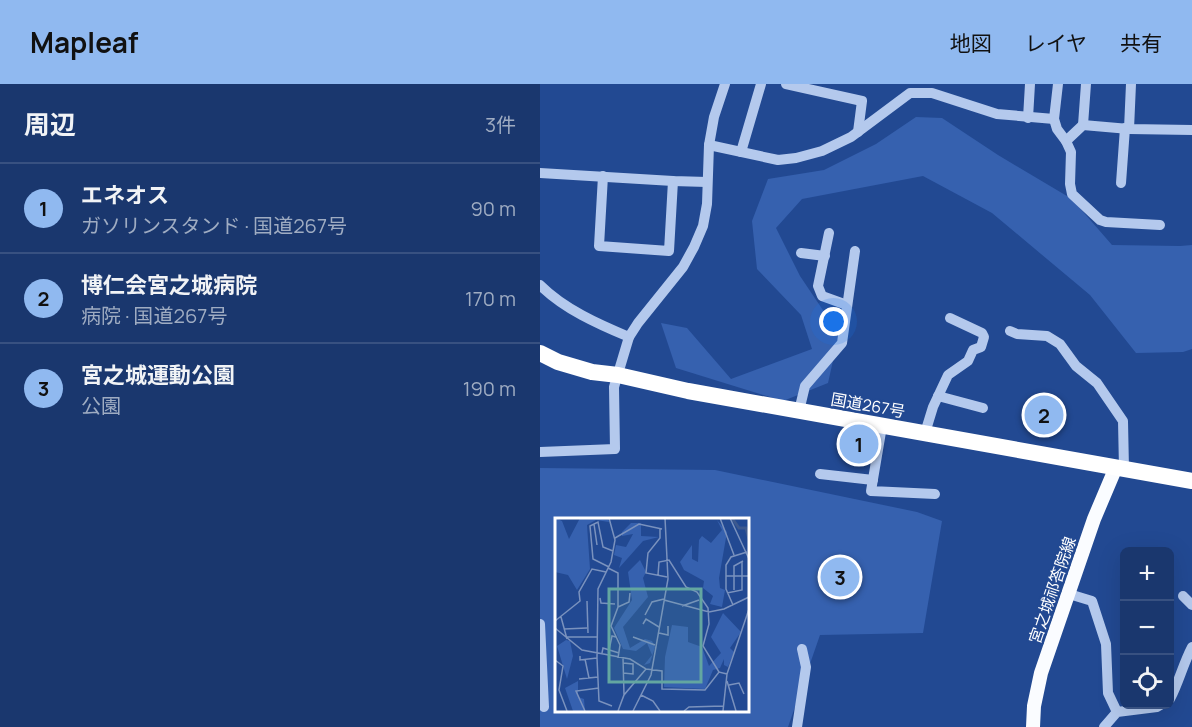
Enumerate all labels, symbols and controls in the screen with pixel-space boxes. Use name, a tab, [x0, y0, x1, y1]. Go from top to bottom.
text: Mapleaf	[30, 23, 138, 61]
text: 地図	[950, 29, 992, 57]
text: レイヤ	[1025, 29, 1087, 57]
text: 共有	[1120, 29, 1162, 57]
text: 周辺	[24, 106, 76, 142]
text: 3件	[485, 111, 516, 138]
text: エネオス	[81, 180, 169, 210]
text: 1	[39, 195, 48, 222]
text: 90 m	[470, 195, 516, 222]
text: ガソリンスタンド · 国道267号	[81, 212, 347, 239]
text: 博仁会宮之城病院	[81, 270, 257, 300]
text: 2	[38, 285, 49, 312]
text: 170 m	[465, 285, 516, 312]
text: 病院 · 国道267号	[81, 302, 227, 329]
your location	[819, 307, 848, 336]
text: 宮之城運動公園	[81, 360, 235, 390]
text: 3	[38, 375, 49, 402]
text: 190 m	[463, 375, 516, 402]
street label: 国道267号	[829, 388, 907, 422]
text: 公園	[81, 392, 121, 419]
pin: 2	[1024, 392, 1064, 438]
pin: 1	[840, 422, 878, 466]
inset map	[555, 518, 748, 712]
street label: 宮之城祁答院線	[1023, 533, 1081, 647]
map controls	[1120, 547, 1174, 709]
button: +	[1120, 547, 1174, 601]
pin: 3	[820, 554, 860, 600]
button: −	[1120, 601, 1174, 655]
button: locate	[1120, 655, 1174, 709]

